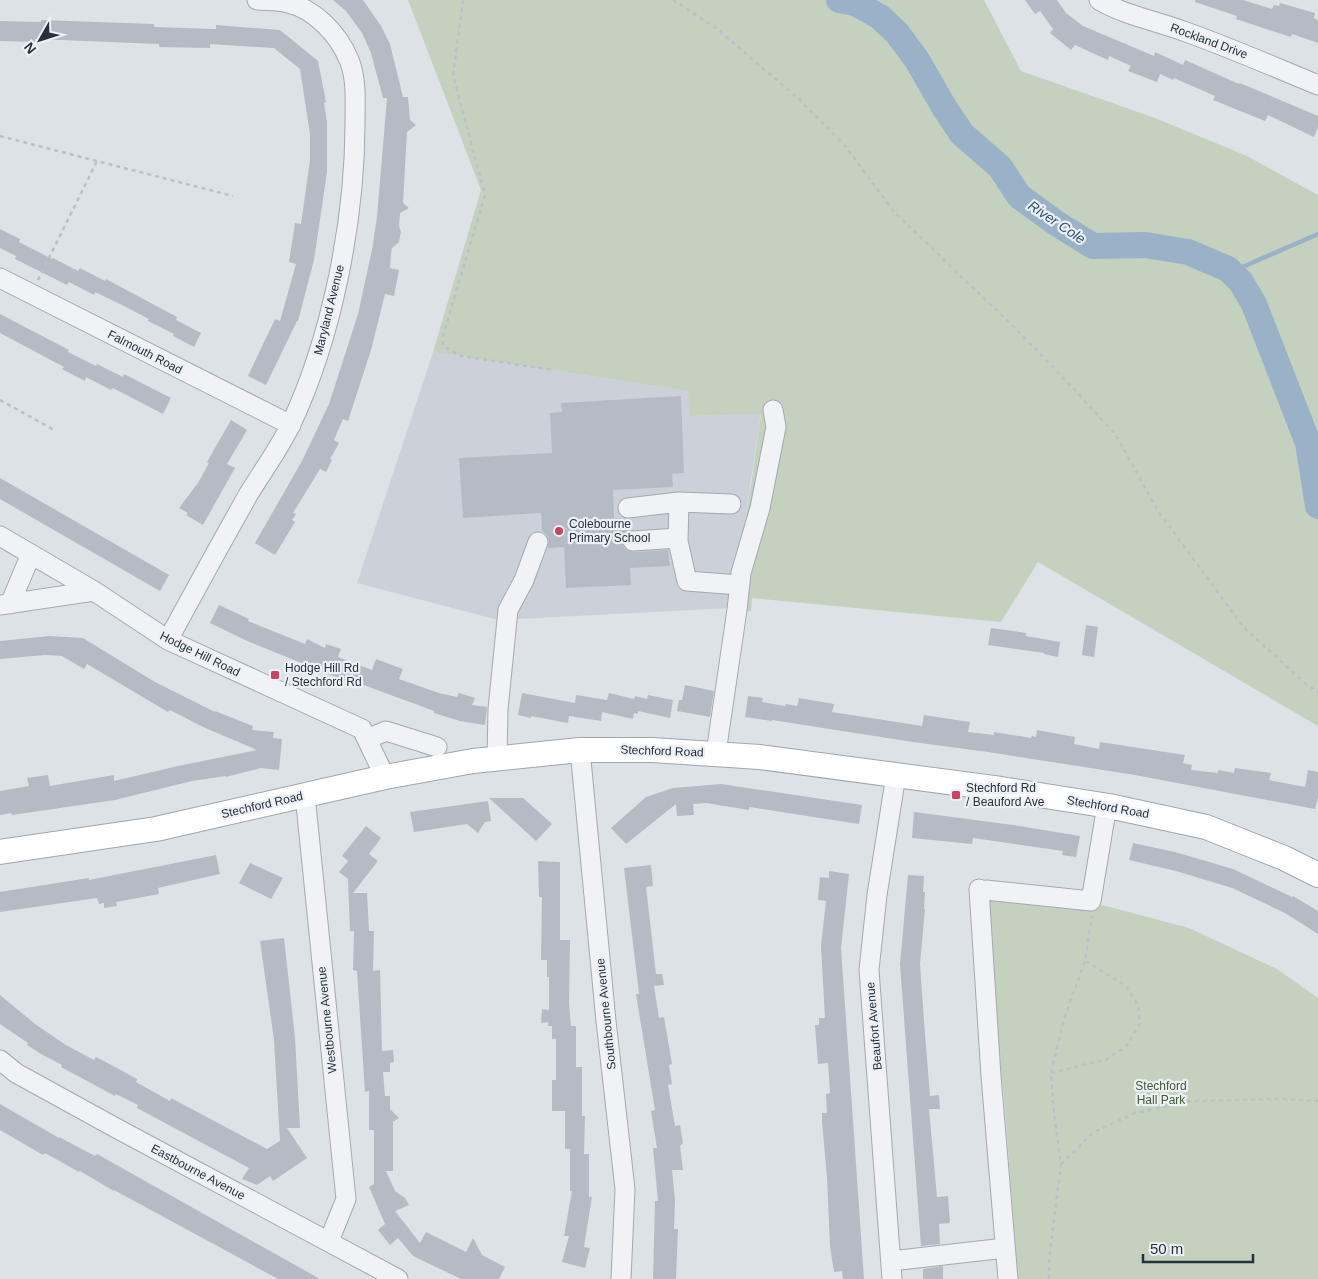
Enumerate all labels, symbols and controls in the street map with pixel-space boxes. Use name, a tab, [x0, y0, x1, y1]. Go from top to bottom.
north arrow	[15, 15, 65, 65]
street label: Rockland Drive	[1168, 21, 1250, 62]
text: N	[20, 39, 39, 57]
water label: River Cole	[1025, 197, 1089, 247]
street label: Maryland Avenue	[311, 263, 347, 357]
street label: Falmouth Road	[105, 327, 185, 377]
place label: Colebourne Primary School	[569, 517, 650, 545]
marker: Colebourne Primary School	[553, 525, 565, 537]
street label: Hodge Hill Road	[158, 629, 242, 679]
place label: Hodge Hill Rd / Stechford Rd	[285, 661, 362, 689]
marker: Hodge Hill Rd / Stechford Rd	[269, 669, 281, 681]
street label: Stechford Road	[620, 743, 704, 759]
place label: Stechford Rd / Beauford Ave	[966, 781, 1045, 809]
street label: Stechford Road	[220, 789, 304, 821]
marker: Stechford Rd / Beauford Ave	[950, 789, 962, 801]
street label: Stechford Road	[1066, 793, 1150, 821]
street label: Southbourne Avenue	[593, 957, 619, 1070]
street label: Westbourne Avenue	[314, 965, 340, 1074]
street label: Beaufort Avenue	[863, 981, 885, 1071]
park label: Stechford Hall Park	[1135, 1079, 1187, 1107]
street label: Eastbourne Avenue	[149, 1141, 248, 1203]
scale bar	[1143, 1232, 1253, 1264]
text: 50 m	[1150, 1240, 1183, 1257]

